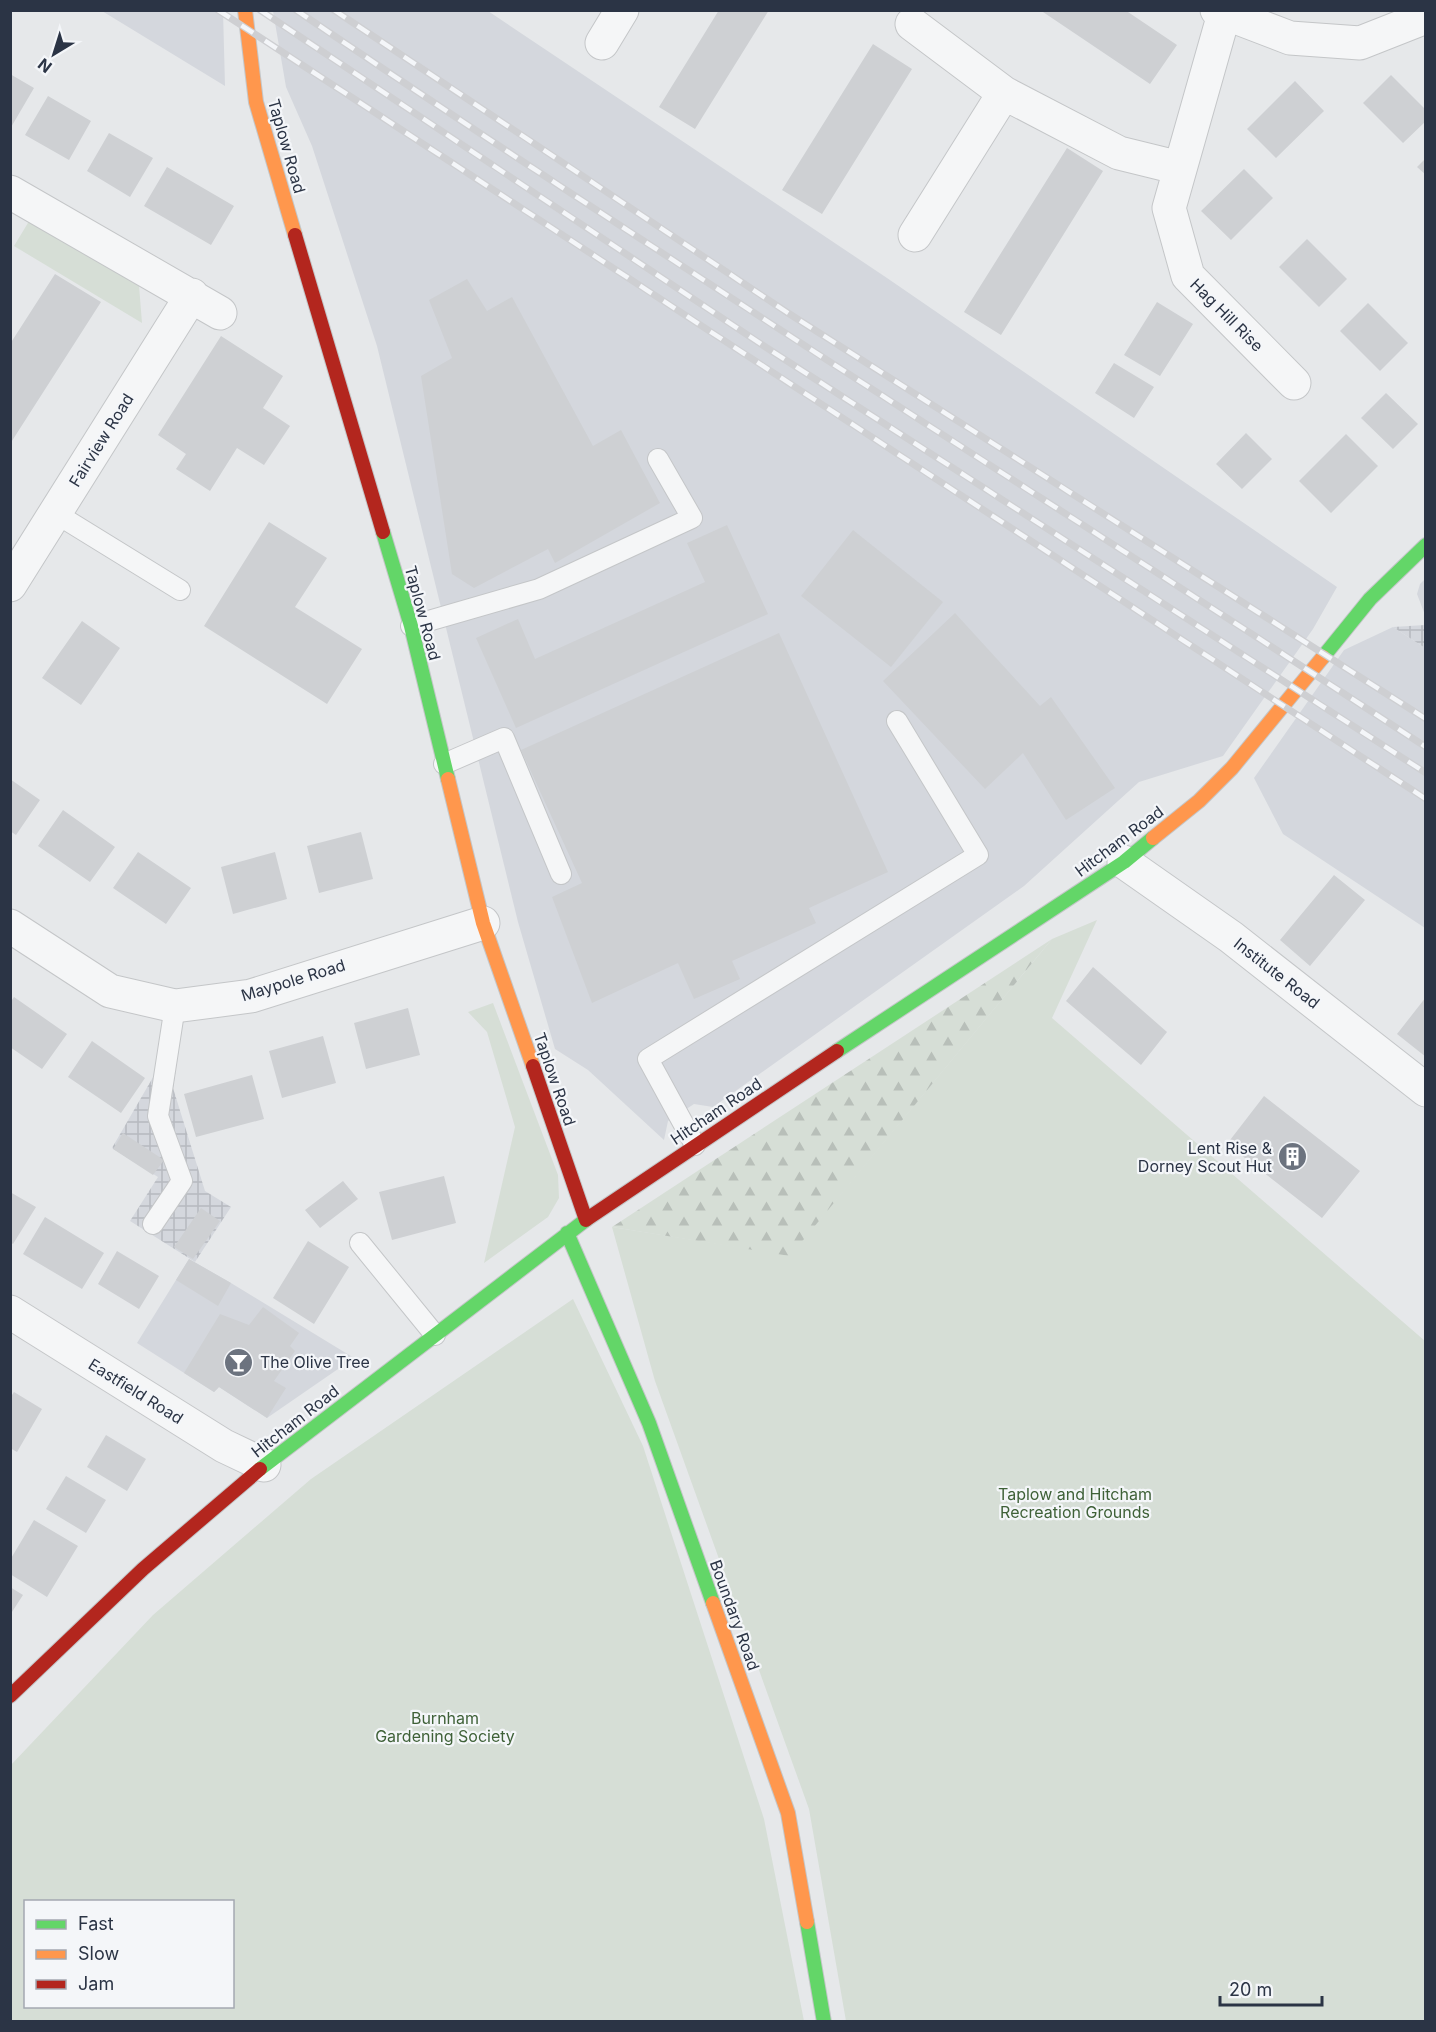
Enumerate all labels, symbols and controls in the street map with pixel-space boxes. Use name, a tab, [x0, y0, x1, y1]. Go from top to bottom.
north arrow	[24, 24, 84, 84]
text: N	[34, 54, 56, 77]
street label: Taplow Road	[264, 96, 310, 196]
street label: Hag Hill Rise	[1186, 274, 1268, 356]
street label: Fairview Road	[64, 390, 138, 490]
street label: Taplow Road	[401, 563, 445, 663]
street label: Hitcham Road	[1071, 801, 1167, 881]
street label: Institute Road	[1230, 933, 1324, 1013]
street label: Maypole Road	[238, 955, 348, 1005]
street label: Taplow Road	[530, 1030, 580, 1128]
street label: Hitcham Road	[667, 1073, 765, 1149]
place label: Lent Rise & Dorney Scout Hut	[1138, 1138, 1273, 1176]
building icon: Lent Rise & Dorney Scout Hut	[1277, 1141, 1309, 1173]
bar icon: The Olive Tree	[223, 1346, 255, 1378]
place label: The Olive Tree	[260, 1352, 370, 1372]
street label: Eastfield Road	[85, 1354, 187, 1428]
street label: Hitcham Road	[247, 1381, 343, 1461]
park label: Taplow and Hitcham Recreation Grounds	[998, 1484, 1152, 1522]
street label: Boundary Road	[706, 1557, 764, 1673]
park label: Burnham Gardening Society	[375, 1708, 515, 1746]
legend	[24, 1900, 234, 2008]
text: Fast	[78, 1913, 114, 1934]
text: Slow	[78, 1943, 119, 1964]
scale bar	[1220, 1969, 1322, 2007]
text: Jam	[78, 1973, 114, 1994]
text: 20 m	[1229, 1979, 1272, 2000]

